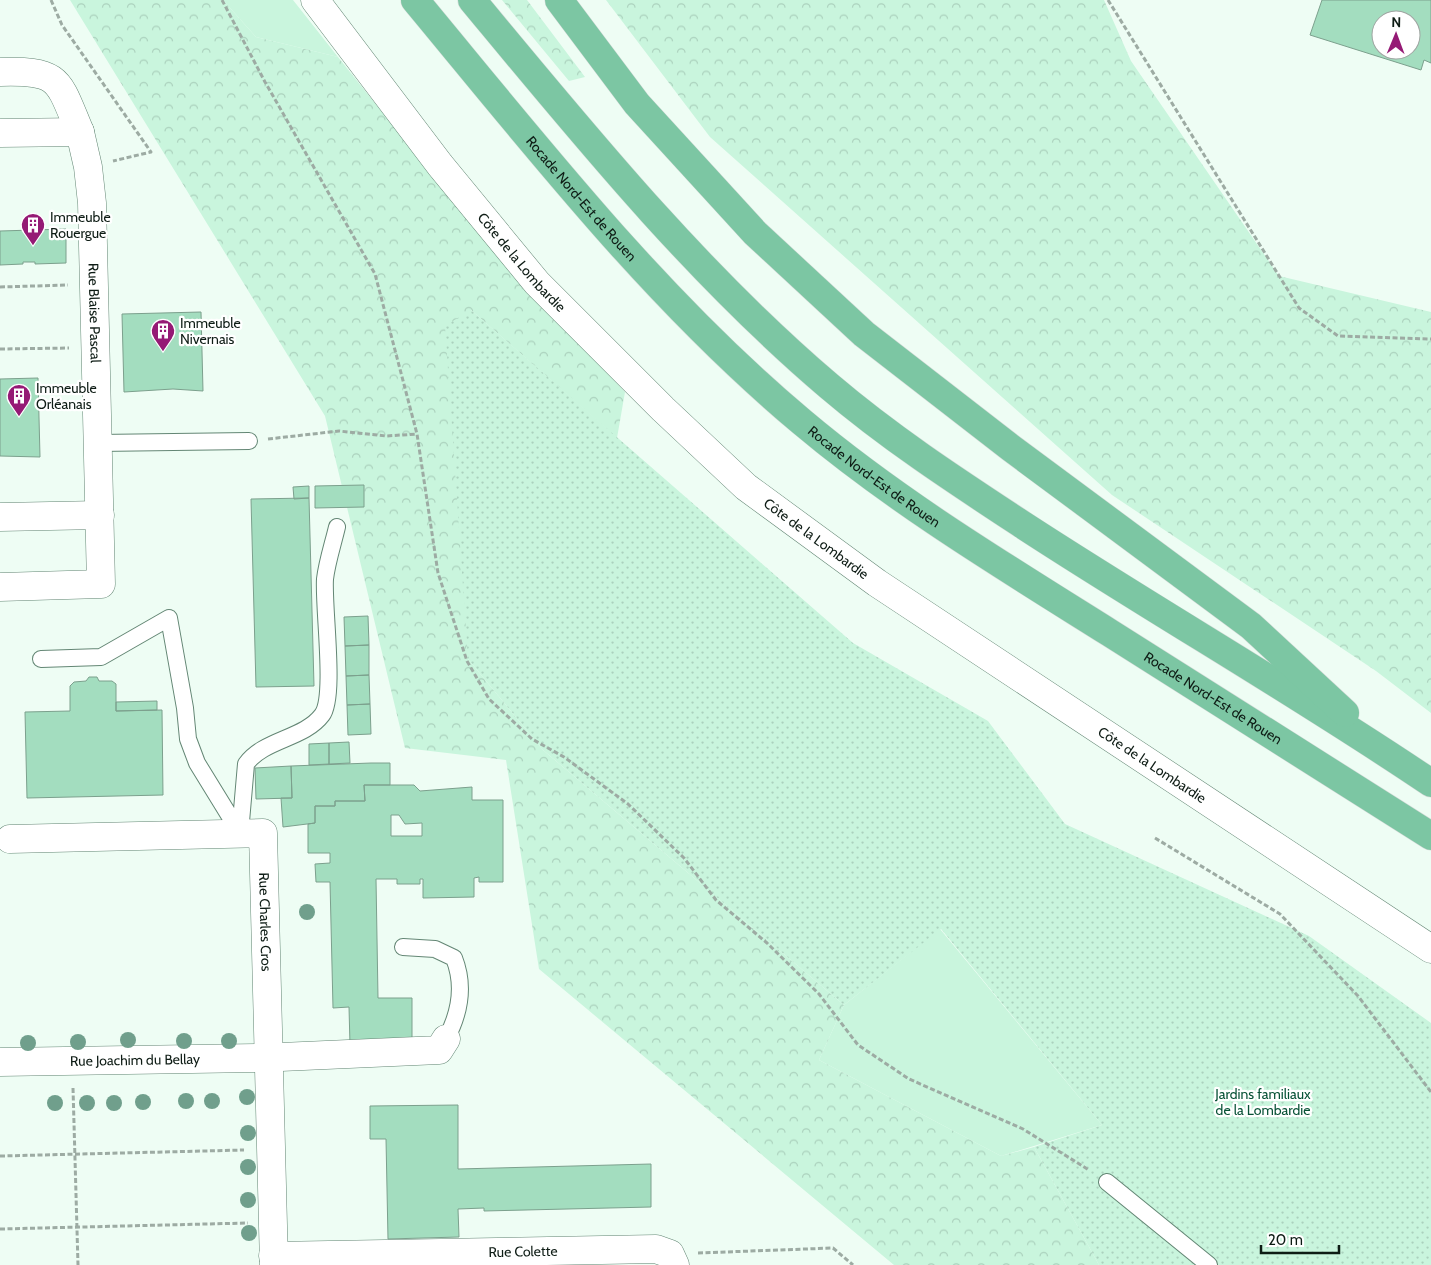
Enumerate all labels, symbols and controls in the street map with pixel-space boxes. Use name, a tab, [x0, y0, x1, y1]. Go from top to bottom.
north arrow	[1371, 10, 1421, 60]
text: N	[1391, 13, 1401, 31]
street label: Rocade Nord-Est de Rouen	[522, 132, 641, 265]
place label: Immeuble Rouergue	[50, 208, 111, 242]
street label: Côte de la Lombardie	[474, 209, 570, 316]
building icon: Immeuble Rouergue	[20, 212, 46, 246]
street label: Rue Blaise Pascal	[84, 263, 105, 364]
place label: Immeuble Nivernais	[180, 314, 241, 348]
building icon: Immeuble Nivernais	[150, 318, 176, 352]
place label: Immeuble Orléanais	[36, 379, 97, 413]
building icon: Immeuble Orléanais	[6, 383, 32, 417]
street label: Rocade Nord-Est de Rouen	[804, 422, 944, 531]
street label: Côte de la Lombardie	[760, 494, 872, 583]
street label: Rocade Nord-Est de Rouen	[1141, 648, 1286, 748]
street label: Côte de la Lombardie	[1095, 723, 1210, 807]
street label: Rue Charles Cros	[255, 872, 276, 972]
street label: Rue Joachim du Bellay	[70, 1050, 200, 1070]
park label: Jardins familiaux de la Lombardie	[1214, 1085, 1311, 1119]
scale bar	[1261, 1222, 1338, 1254]
text: 20 m	[1268, 1231, 1303, 1249]
street label: Rue Colette	[488, 1242, 558, 1261]

